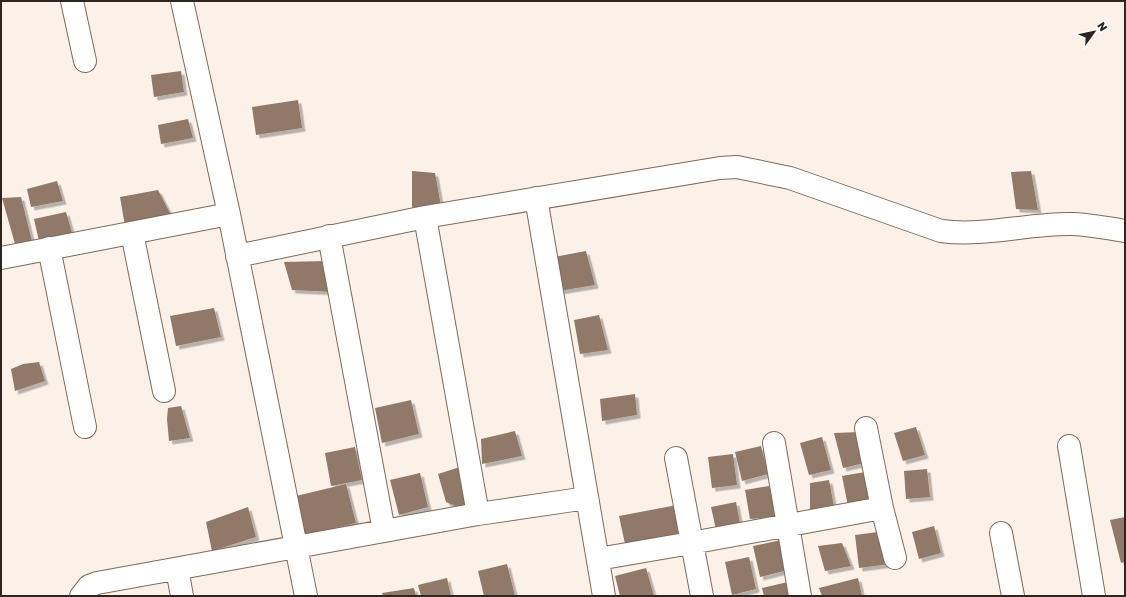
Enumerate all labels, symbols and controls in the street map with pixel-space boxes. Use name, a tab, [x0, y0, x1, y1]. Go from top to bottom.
north arrow	[1074, 12, 1114, 52]
text: N	[1095, 19, 1111, 33]

